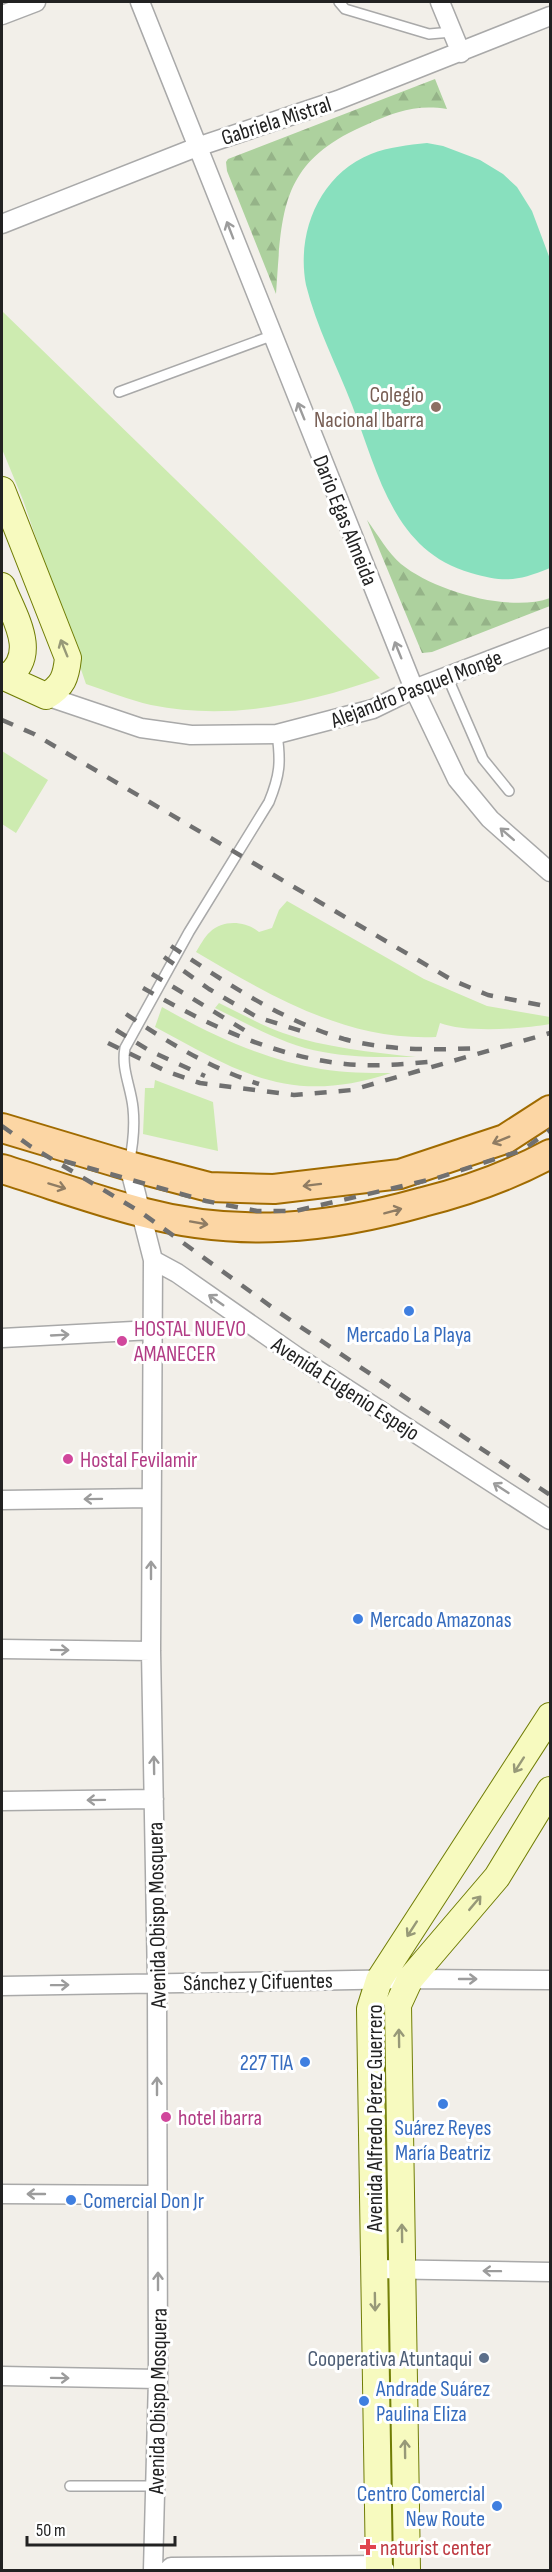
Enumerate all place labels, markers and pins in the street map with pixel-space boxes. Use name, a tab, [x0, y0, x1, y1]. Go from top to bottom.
place label: Colegio Nacional Ibarra	[314, 382, 424, 434]
marker: Colegio Nacional Ibarra	[429, 400, 443, 414]
marker: Mercado La Playa	[402, 1304, 416, 1318]
place label: HOSTAL NUEVO AMANECER	[133, 1316, 246, 1368]
place label: Mercado La Playa	[346, 1322, 472, 1349]
marker: HOSTAL NUEVO AMANECER	[115, 1334, 129, 1348]
place label: Hostal Fevilamir	[80, 1447, 197, 1474]
marker: Hostal Fevilamir	[61, 1452, 75, 1466]
place label: Mercado Amazonas	[370, 1607, 512, 1634]
marker: Mercado Amazonas	[351, 1612, 365, 1626]
place label: 227 TIA	[240, 2050, 294, 2077]
marker: 227 TIA	[298, 2055, 312, 2069]
marker: Suárez Reyes María Beatriz	[436, 2097, 450, 2111]
place label: hotel ibarra	[178, 2105, 262, 2132]
marker: hotel ibarra	[159, 2110, 173, 2124]
place label: Suárez Reyes María Beatriz	[395, 2115, 492, 2167]
place label: Comercial Don Jr	[83, 2188, 204, 2215]
marker: Comercial Don Jr	[64, 2193, 78, 2207]
place label: Cooperativa Atuntaqui	[307, 2346, 472, 2373]
marker: Cooperativa Atuntaqui	[477, 2351, 491, 2365]
place label: Andrade Suárez Paulina Eliza	[375, 2376, 490, 2428]
marker: Andrade Suárez Paulina Eliza	[357, 2394, 371, 2408]
place label: Centro Comercial New Route	[357, 2481, 485, 2533]
marker: Centro Comercial New Route	[490, 2499, 504, 2513]
place label: naturist center	[380, 2535, 491, 2562]
marker: naturist center	[361, 2540, 375, 2554]

